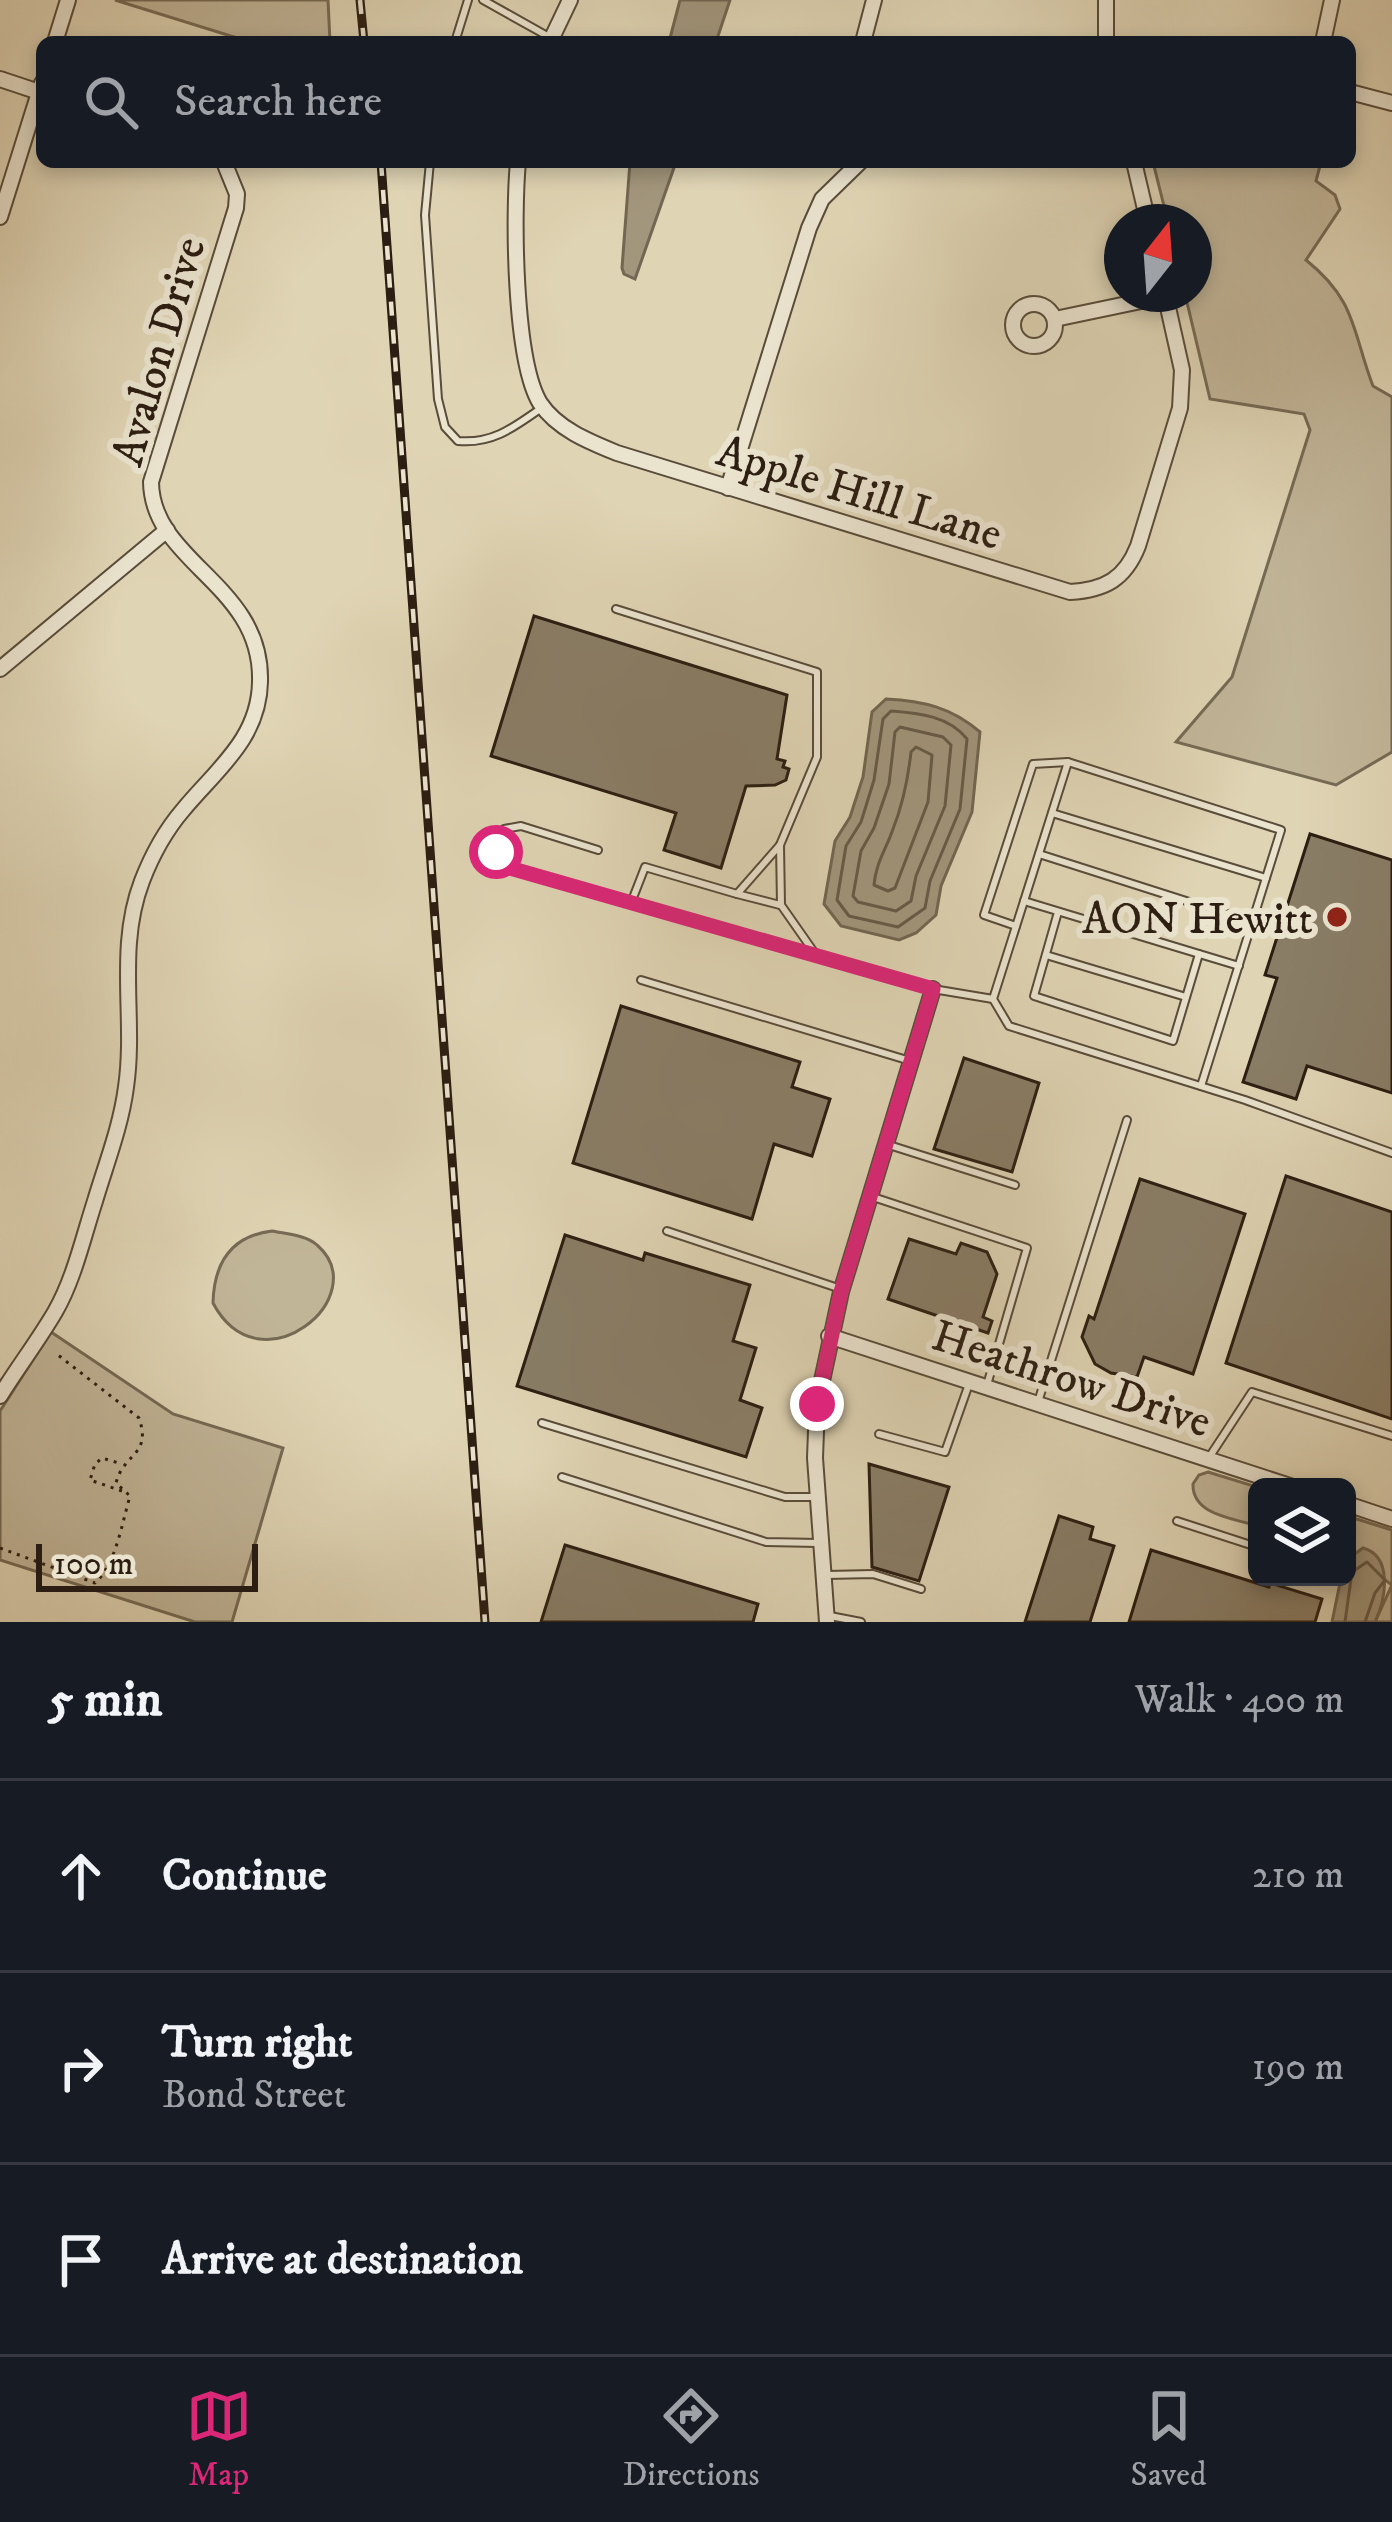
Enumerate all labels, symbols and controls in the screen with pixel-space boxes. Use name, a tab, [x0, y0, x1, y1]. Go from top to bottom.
search box	[36, 36, 1356, 168]
icon: search	[78, 69, 144, 135]
text: Search here	[174, 74, 382, 130]
north arrow	[1104, 204, 1212, 312]
street label: Avalon Drive	[101, 231, 219, 473]
street label: Apple Hill Lane	[710, 424, 1008, 564]
route start	[469, 825, 523, 879]
place label: AON Hewitt	[1082, 892, 1313, 948]
marker: AON Hewitt	[1324, 904, 1350, 930]
street label: Heathrow Drive	[924, 1308, 1218, 1451]
route end	[790, 1377, 844, 1431]
map controls	[1248, 1478, 1356, 1586]
button: layers	[1248, 1478, 1356, 1586]
scale bar	[36, 1538, 258, 1591]
text: 100 m	[54, 1544, 133, 1585]
text: 5 min	[48, 1668, 162, 1732]
text: Walk · 400 m	[1135, 1676, 1344, 1725]
icon: ahead	[48, 1843, 114, 1909]
text: Continue	[162, 1848, 327, 1904]
text: 210 m	[1252, 1851, 1344, 1900]
text: Turn right	[162, 2015, 352, 2071]
icon: right	[48, 2035, 114, 2101]
text: 190 m	[1252, 2043, 1344, 2092]
text: Bond Street	[162, 2071, 346, 2120]
icon: arrive	[48, 2227, 114, 2293]
text: Arrive at destination	[162, 2232, 523, 2288]
tab: Map	[186, 2383, 252, 2496]
tab: Directions	[623, 2383, 759, 2496]
tab: Saved	[1131, 2383, 1206, 2496]

